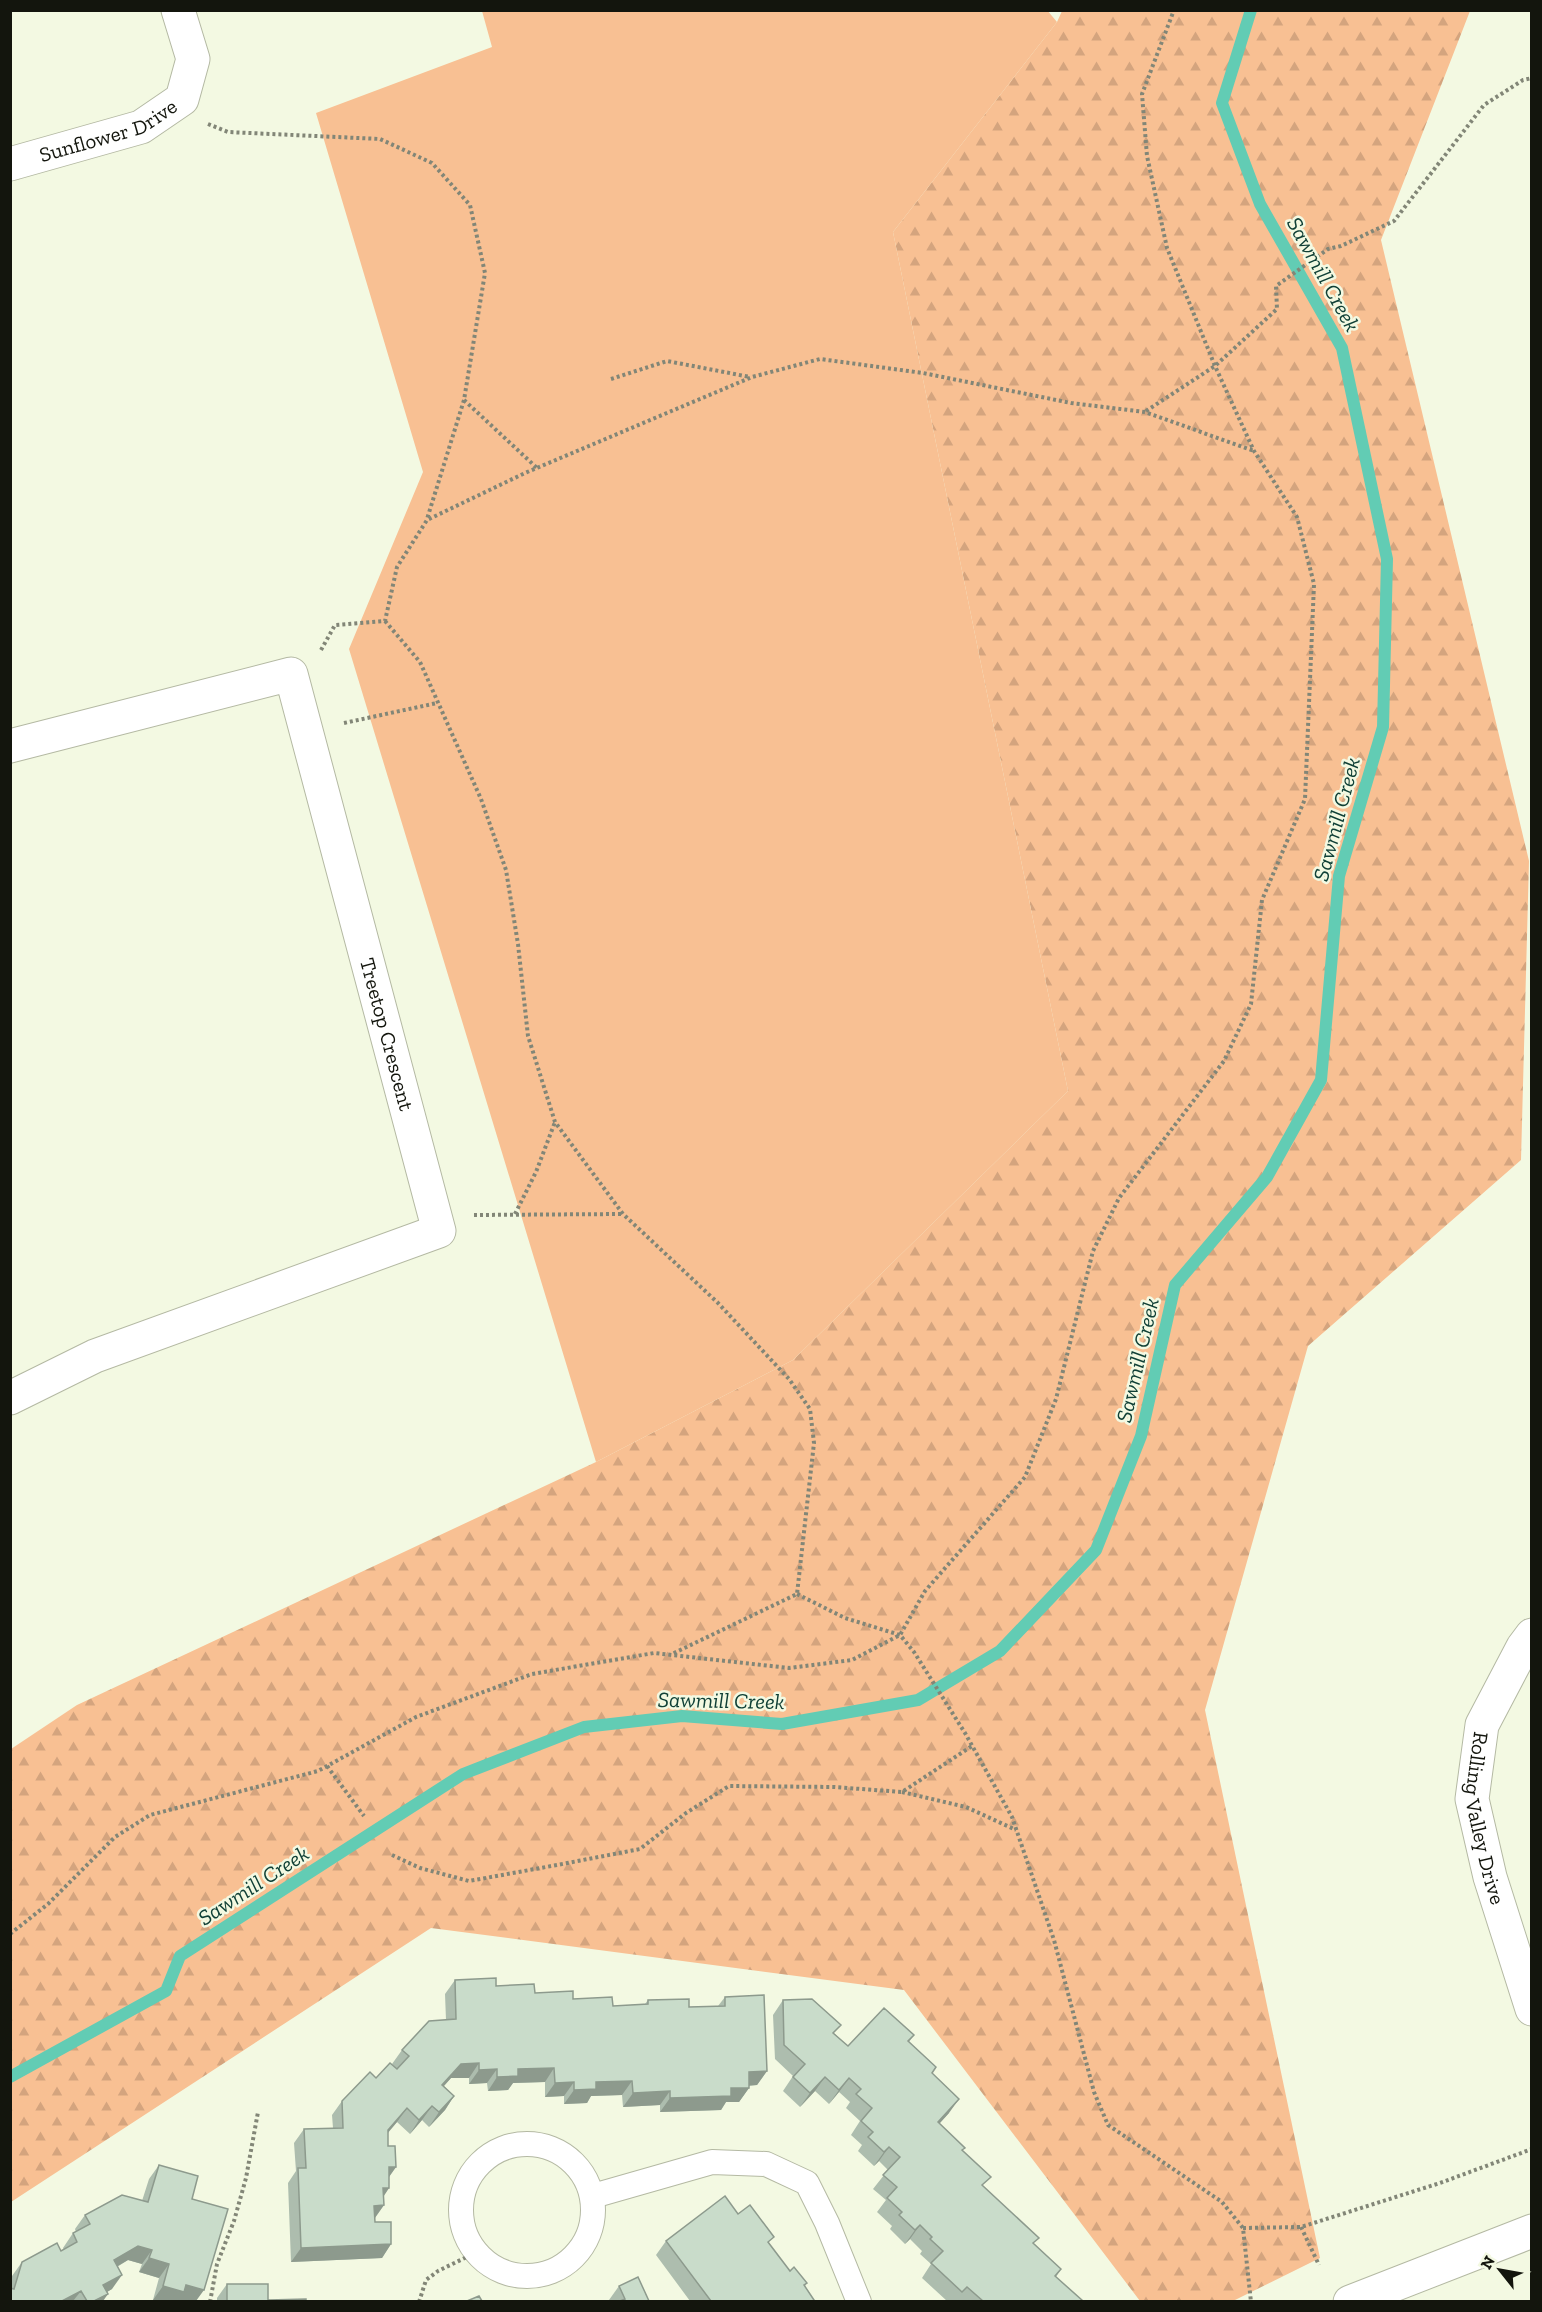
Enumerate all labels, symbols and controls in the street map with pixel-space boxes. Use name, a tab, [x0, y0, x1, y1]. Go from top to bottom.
street label: Sunflower Drive	[36, 93, 182, 167]
water label: Sawmill Creek	[1281, 212, 1366, 336]
water label: Sawmill Creek	[1307, 754, 1366, 884]
street label: Treetop Crescent	[355, 955, 420, 1114]
water label: Sawmill Creek	[1110, 1295, 1165, 1425]
water label: Sawmill Creek	[657, 1686, 785, 1715]
street label: Rolling Valley Drive	[1460, 1730, 1511, 1908]
water label: Sawmill Creek	[193, 1839, 314, 1931]
north arrow	[1470, 2240, 1530, 2300]
text: N	[1476, 2252, 1499, 2273]

